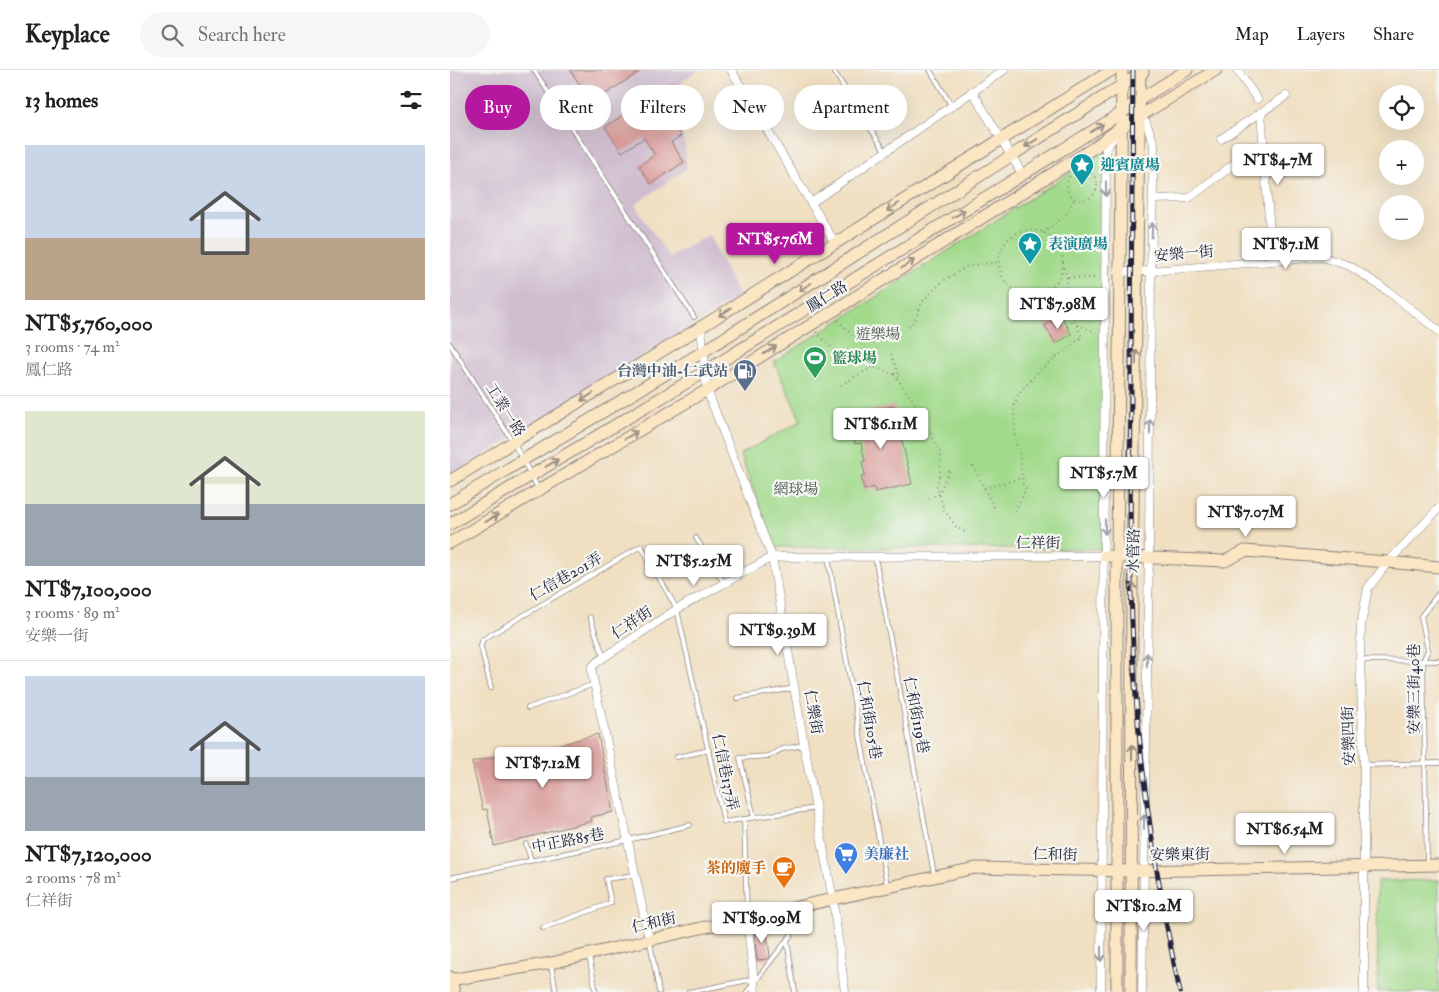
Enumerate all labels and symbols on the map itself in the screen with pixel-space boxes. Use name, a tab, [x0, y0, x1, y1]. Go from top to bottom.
one-way arrow	[1090, 123, 1104, 133]
one-way arrow	[1025, 139, 1039, 149]
pin: NT$4.7M	[1232, 144, 1324, 186]
place icon: 迎賓廣場	[1069, 152, 1095, 186]
place label: 迎賓廣場	[1100, 156, 1160, 175]
one-way arrow	[1101, 181, 1111, 197]
one-way arrow	[886, 202, 900, 212]
one-way arrow	[952, 209, 966, 219]
pin: NT$5.76M	[723, 222, 827, 265]
one-way arrow	[1147, 222, 1157, 238]
pin: NT$7.1M	[1240, 228, 1332, 270]
place icon: 表演廣場	[1017, 231, 1043, 265]
place label: 表演廣場	[1048, 235, 1108, 254]
street label: 安樂一街	[1153, 242, 1215, 266]
one-way arrow	[901, 259, 915, 269]
street label: 鳳仁路	[803, 277, 851, 317]
one-way arrow	[799, 282, 813, 292]
pin: NT$7.98M	[1006, 288, 1110, 330]
one-way arrow	[719, 307, 733, 317]
park label: 遊樂場	[855, 325, 901, 344]
one-way arrow	[763, 345, 777, 355]
sports icon: 籃球場	[802, 345, 828, 379]
place label: 籃球場	[832, 349, 877, 368]
one-way arrow	[1131, 350, 1140, 366]
fuel station icon: 台灣中油-仁武站	[732, 358, 758, 392]
place label: 台灣中油-仁武站	[617, 362, 728, 381]
street label: 工業一路	[481, 380, 529, 440]
one-way arrow	[580, 392, 594, 402]
pin: NT$6.11M	[829, 408, 933, 450]
one-way arrow	[1145, 419, 1155, 436]
one-way arrow	[624, 429, 638, 439]
pin: NT$5.7M	[1058, 456, 1150, 499]
one-way arrow	[544, 458, 558, 468]
park label: 網球場	[773, 480, 819, 499]
pin: NT$7.07M	[1194, 496, 1298, 538]
one-way arrow	[484, 512, 498, 522]
one-way arrow	[1100, 518, 1110, 535]
street label: 水管路	[1124, 528, 1144, 574]
street label: 仁祥街	[1015, 534, 1061, 553]
pin: NT$5.25M	[642, 544, 746, 587]
street label: 仁信巷201弄	[526, 549, 606, 605]
one-way arrow	[1128, 582, 1137, 598]
street label: 仁祥街	[608, 603, 656, 643]
pin: NT$9.39M	[726, 614, 830, 656]
street label: 安樂三街40巷	[1405, 644, 1424, 734]
one-way arrow	[1142, 652, 1152, 668]
street label: 仁和街119巷	[899, 675, 933, 755]
street label: 仁和街105巷	[853, 679, 885, 761]
street label: 仁樂街	[800, 688, 826, 736]
street label: 安樂四街	[1338, 706, 1360, 766]
street label: 仁信巷137弄	[708, 732, 742, 812]
one-way arrow	[1127, 744, 1137, 760]
pin: NT$7.12M	[491, 746, 595, 789]
pin: NT$6.54M	[1233, 812, 1337, 855]
one-way arrow	[1139, 814, 1148, 830]
street label: 中正路85巷	[530, 825, 606, 857]
supermarket icon: 美廉社	[833, 841, 859, 875]
place label: 美廉社	[864, 845, 909, 864]
street label: 仁和街	[1032, 845, 1078, 865]
street label: 安樂東街	[1150, 845, 1210, 865]
cafe icon: 茶的魔手	[771, 855, 797, 889]
place label: 茶的魔手	[706, 859, 766, 878]
pin: NT$10.2M	[1092, 890, 1196, 932]
pin: NT$9.09M	[710, 902, 814, 944]
street label: 仁和街	[630, 909, 678, 937]
one-way arrow	[1096, 946, 1106, 962]

